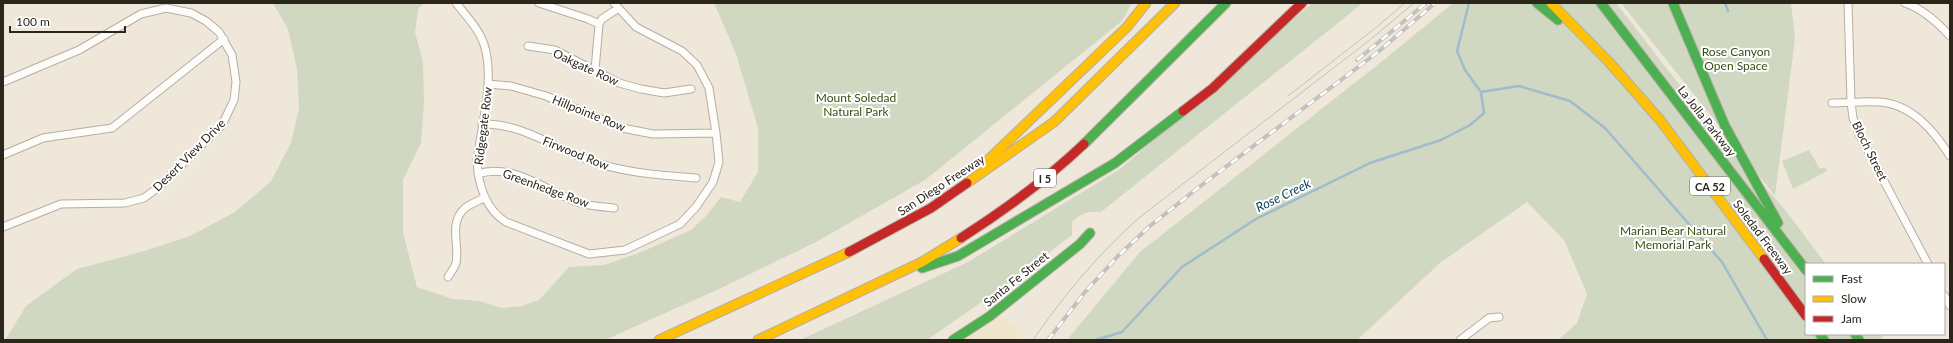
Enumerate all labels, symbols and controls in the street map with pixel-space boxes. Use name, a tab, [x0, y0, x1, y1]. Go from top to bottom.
scale bar	[10, 8, 125, 34]
text: 100 m	[16, 14, 50, 29]
park label: Rose Canyon Open Space	[1702, 44, 1770, 73]
street label: Oakgate Row	[551, 45, 622, 89]
street label: La Jolla Parkway	[1675, 82, 1740, 160]
street label: Ridgegate Row	[471, 86, 495, 166]
park label: Mount Soledad Natural Park	[816, 90, 896, 119]
street label: Hillpointe Row	[550, 92, 628, 135]
street label: Desert View Drive	[150, 116, 228, 194]
street label: Bloch Street	[1849, 119, 1891, 184]
street label: Firwood Row	[541, 133, 612, 173]
street label: San Diego Freeway	[895, 151, 988, 219]
street label: Greenhedge Row	[501, 165, 592, 211]
road number: I 5	[1034, 169, 1056, 187]
water label: Rose Creek	[1253, 174, 1314, 215]
road number: CA 52	[1690, 177, 1730, 195]
street label: Soledad Freeway	[1730, 197, 1796, 278]
park label: Marian Bear Natural Memorial Park	[1620, 223, 1726, 252]
street label: Santa Fe Street	[980, 248, 1052, 310]
legend	[1805, 263, 1945, 335]
text: Fast	[1841, 271, 1863, 286]
text: Slow	[1841, 291, 1867, 306]
text: Jam	[1841, 311, 1862, 326]

